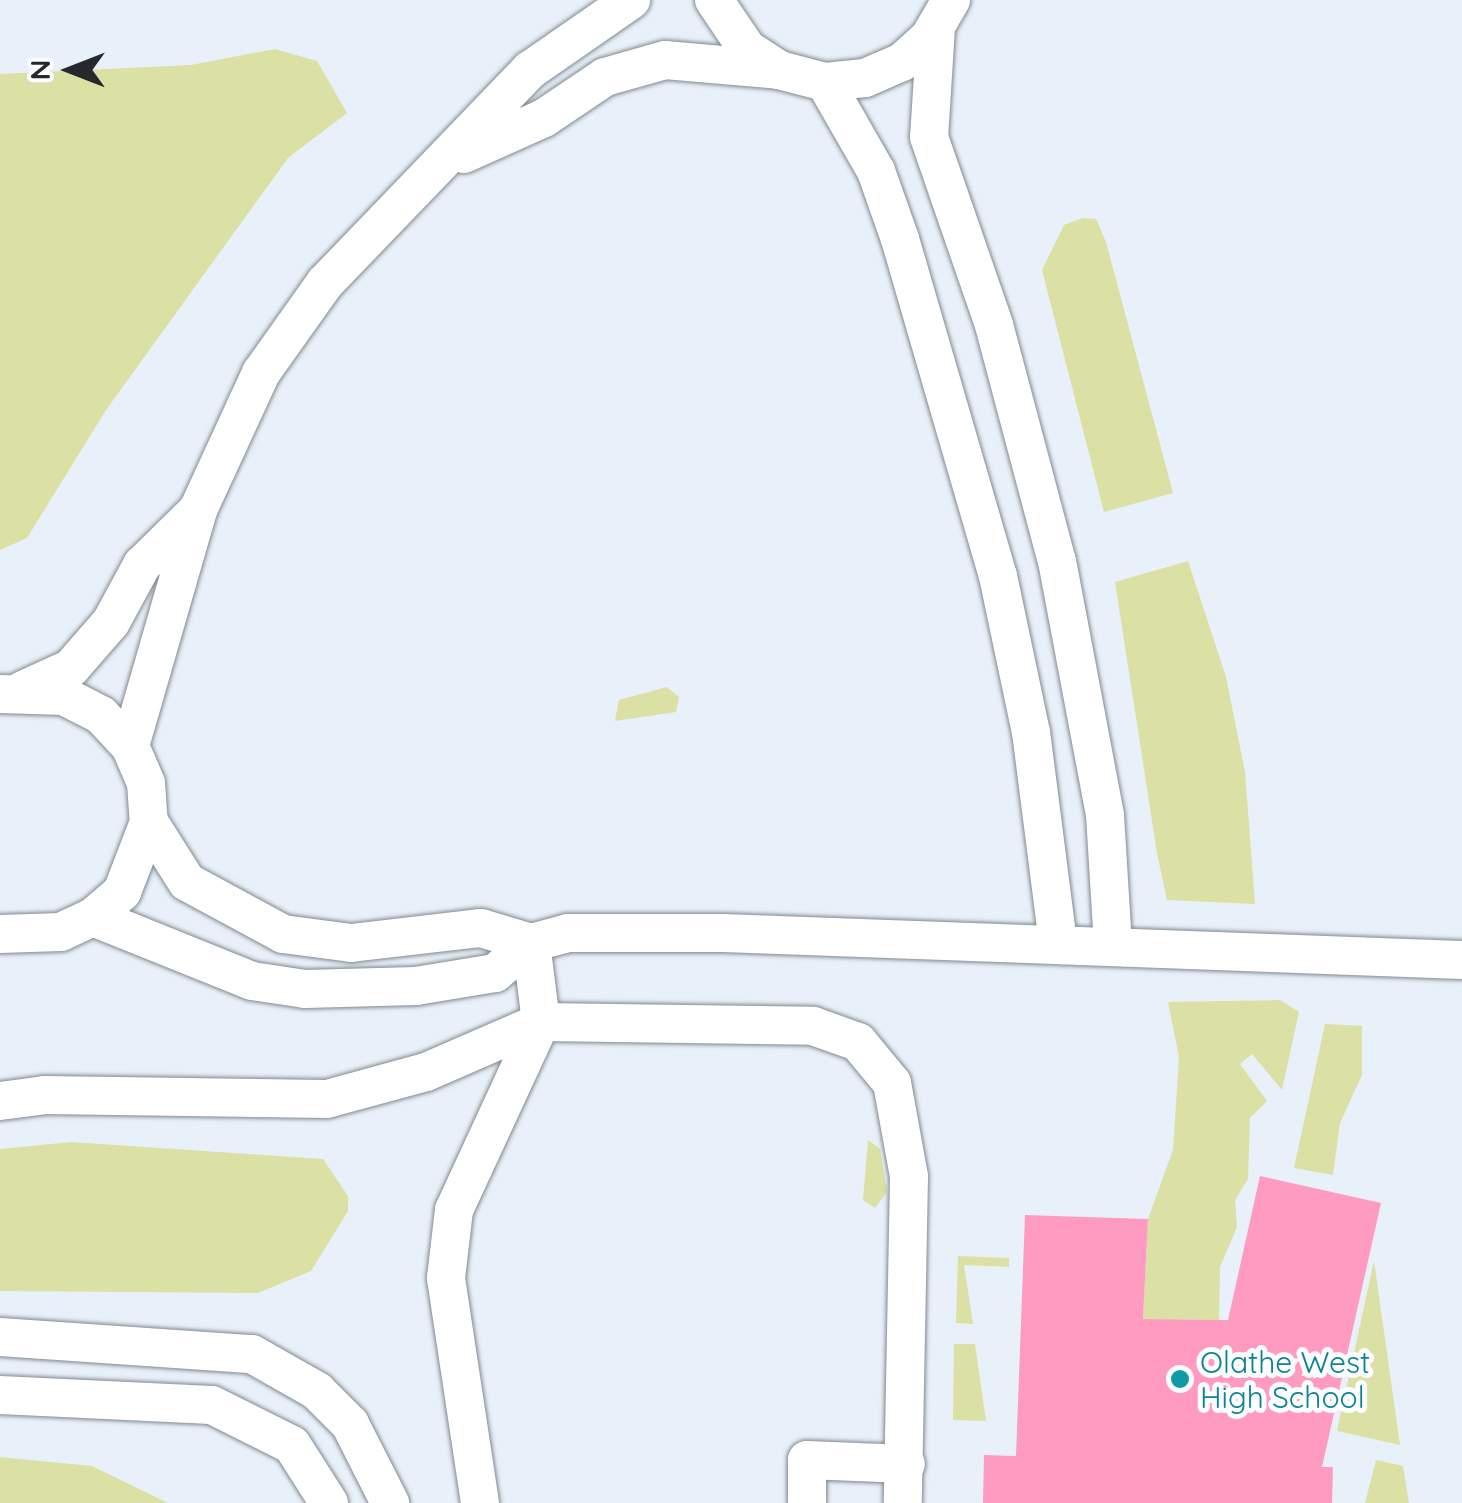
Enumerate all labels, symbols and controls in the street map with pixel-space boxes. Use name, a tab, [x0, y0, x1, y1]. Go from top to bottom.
north arrow	[20, 20, 120, 120]
text: N	[22, 60, 57, 80]
place label: Olathe West High School	[1200, 1344, 1370, 1414]
marker: Olathe West High School	[1169, 1368, 1191, 1390]

